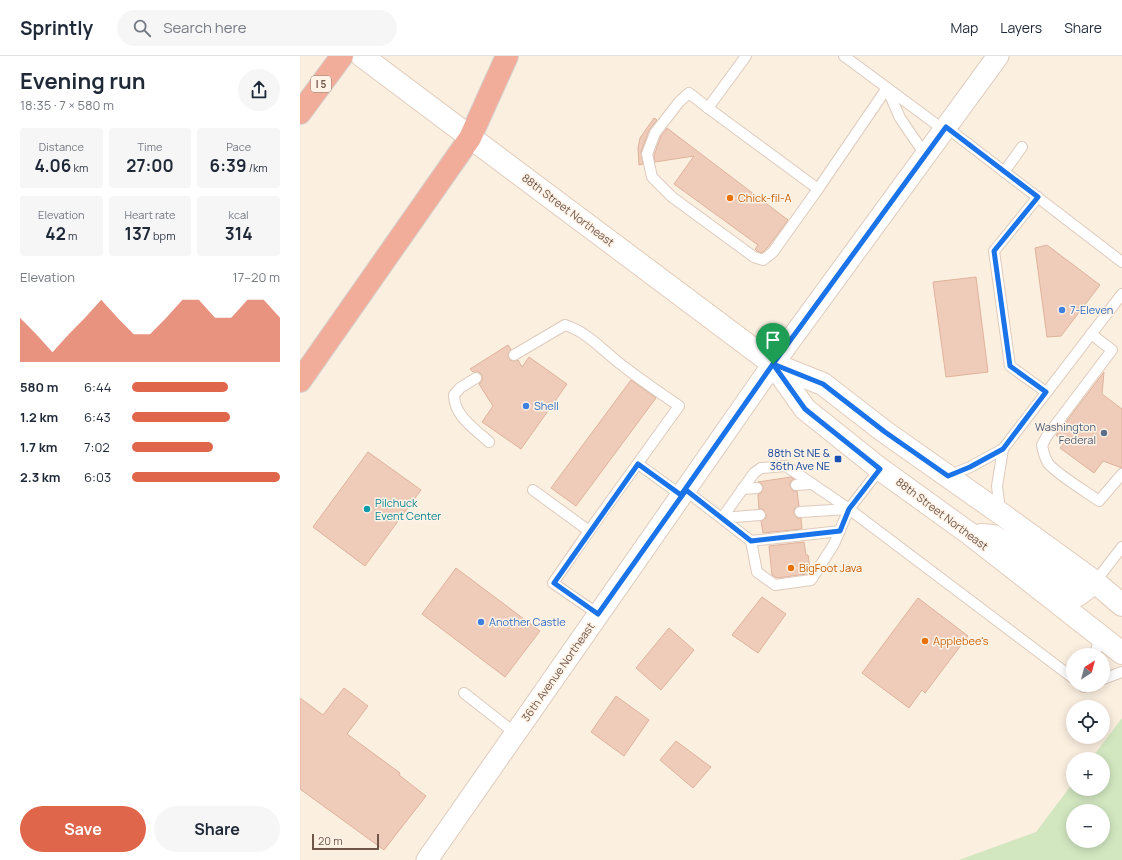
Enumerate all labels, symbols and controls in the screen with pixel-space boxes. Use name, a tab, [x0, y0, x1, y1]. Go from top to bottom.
search box	[117, 10, 397, 46]
text: Sprintly	[20, 15, 93, 41]
icon: search	[131, 17, 153, 39]
text: Search here	[163, 17, 247, 38]
text: Map	[950, 18, 978, 37]
text: Layers	[1000, 18, 1042, 37]
text: Share	[1064, 18, 1102, 37]
text: Evening run	[20, 66, 145, 96]
button: share	[238, 69, 280, 111]
road number: I 5	[311, 76, 331, 92]
text: 18:35 · 7 × 580 m	[20, 96, 114, 114]
text: Distance	[39, 139, 84, 154]
text: Time	[138, 139, 162, 154]
text: Pace	[226, 139, 251, 154]
text: 4.06	[34, 154, 71, 177]
text: 27:00	[126, 154, 174, 177]
text: 6:39	[210, 154, 246, 177]
text: km	[71, 160, 88, 175]
text: /km	[246, 160, 268, 175]
street label: 88th Street Northeast	[519, 170, 618, 249]
place label: Chick-fil-A	[738, 190, 791, 205]
marker: Chick-fil-A	[725, 193, 735, 203]
text: Elevation	[38, 207, 85, 222]
text: Heart rate	[124, 207, 176, 222]
text: kcal	[229, 207, 249, 222]
text: 42	[45, 222, 66, 245]
text: 137	[125, 222, 151, 245]
text: 314	[225, 222, 253, 245]
text: m	[66, 228, 77, 243]
text: bpm	[151, 228, 175, 243]
text: Elevation	[20, 268, 75, 286]
text: 17–20 m	[233, 268, 280, 286]
place label: 7-Eleven	[1070, 302, 1113, 317]
marker: 7-Eleven	[1057, 305, 1067, 315]
pin	[756, 323, 790, 364]
icon: arrive	[762, 329, 784, 351]
text: 580 m	[20, 378, 58, 396]
text: 6:44	[84, 378, 111, 396]
place label: Shell	[534, 398, 559, 413]
marker: Shell	[521, 401, 531, 411]
text: 1.2 km	[20, 408, 58, 426]
text: 6:43	[84, 408, 111, 426]
place label: Washington Federal	[1035, 419, 1096, 447]
marker: Washington Federal	[1099, 428, 1109, 438]
text: 1.7 km	[20, 438, 57, 456]
text: 7:02	[84, 438, 110, 456]
place label: 88th St NE & 36th Ave NE	[768, 445, 831, 473]
marker: 88th St NE & 36th Ave NE	[833, 454, 843, 464]
text: 2.3 km	[20, 468, 61, 486]
text: 6:03	[84, 468, 111, 486]
street label: 88th Street Northeast	[893, 474, 992, 553]
place label: Pilchuck Event Center	[375, 495, 441, 523]
marker: Pilchuck Event Center	[362, 504, 372, 514]
place label: BigFoot Java	[799, 560, 862, 575]
marker: BigFoot Java	[786, 563, 796, 573]
place label: Another Castle	[489, 614, 566, 629]
marker: Another Castle	[476, 617, 486, 627]
street label: 36th Avenue Northeast	[518, 619, 597, 724]
place label: Applebee's	[933, 633, 989, 648]
marker: Applebee's	[920, 636, 930, 646]
north arrow	[1066, 648, 1110, 692]
map controls	[1066, 648, 1110, 848]
button: locate	[1066, 700, 1110, 744]
button: +	[1066, 752, 1110, 796]
button: −	[1066, 804, 1110, 848]
button: Save	[20, 806, 146, 852]
button: Share	[154, 806, 280, 852]
scale bar	[312, 832, 379, 851]
text: 20 m	[318, 833, 343, 848]

